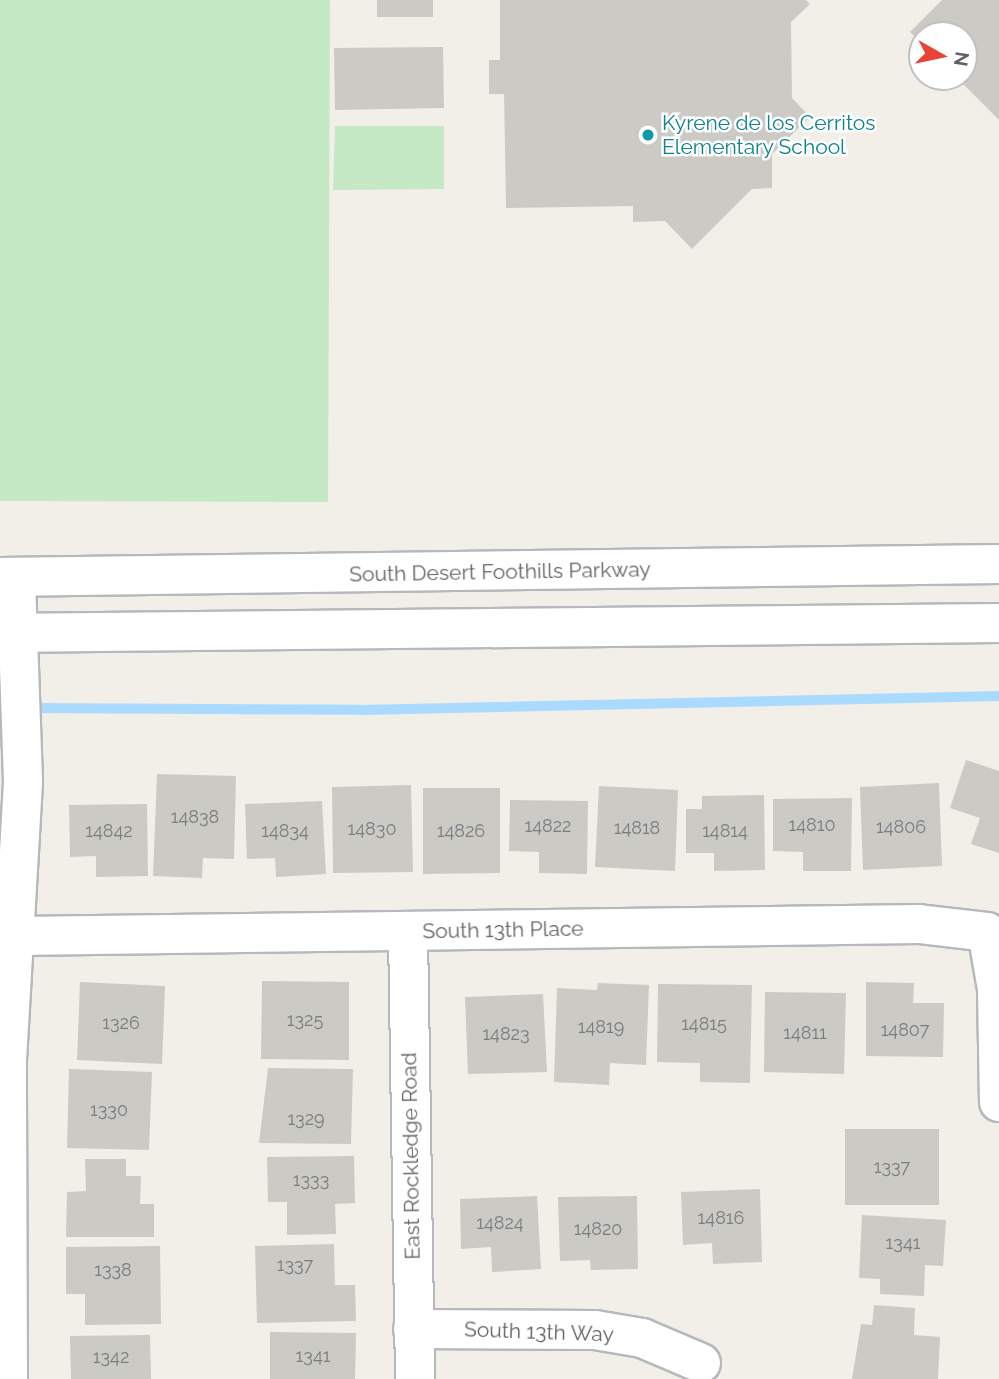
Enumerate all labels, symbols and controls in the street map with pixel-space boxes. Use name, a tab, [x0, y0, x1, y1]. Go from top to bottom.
north arrow	[908, 21, 978, 91]
text: N	[950, 50, 974, 68]
place label: Kyrene de los Cerritos Elementary School	[662, 110, 875, 160]
marker: Kyrene de los Cerritos Elementary School	[640, 127, 656, 143]
street label: South Desert Foothills Parkway	[349, 557, 651, 587]
house number: 14838	[171, 806, 219, 828]
house number: 14810	[789, 814, 835, 836]
house number: 14822	[525, 815, 571, 837]
house number: 14806	[876, 816, 926, 838]
house number: 14818	[614, 817, 660, 839]
house number: 14830	[348, 818, 396, 840]
house number: 14842	[85, 820, 133, 842]
house number: 14834	[261, 820, 309, 842]
house number: 14826	[437, 820, 485, 842]
house number: 14814	[702, 820, 748, 842]
street label: South 13th Place	[422, 916, 584, 944]
house number: 1325	[287, 1009, 323, 1031]
house number: 1326	[102, 1012, 140, 1034]
house number: 14815	[681, 1013, 727, 1035]
house number: 14819	[578, 1016, 624, 1038]
house number: 14807	[881, 1019, 929, 1041]
house number: 14811	[783, 1022, 827, 1044]
house number: 14823	[482, 1023, 530, 1045]
street label: East Rockledge Road	[397, 1052, 425, 1260]
house number: 1330	[90, 1099, 128, 1121]
house number: 1329	[287, 1108, 325, 1130]
house number: 1337	[874, 1156, 910, 1178]
house number: 1333	[293, 1169, 329, 1191]
house number: 14816	[698, 1207, 744, 1229]
house number: 14824	[476, 1212, 524, 1234]
house number: 14820	[574, 1218, 622, 1240]
house number: 1341	[886, 1232, 920, 1254]
house number: 1337	[277, 1254, 313, 1276]
house number: 1338	[94, 1259, 132, 1281]
street label: South 13th Way	[463, 1317, 615, 1347]
house number: 1341	[296, 1345, 330, 1367]
house number: 1342	[93, 1346, 129, 1368]

